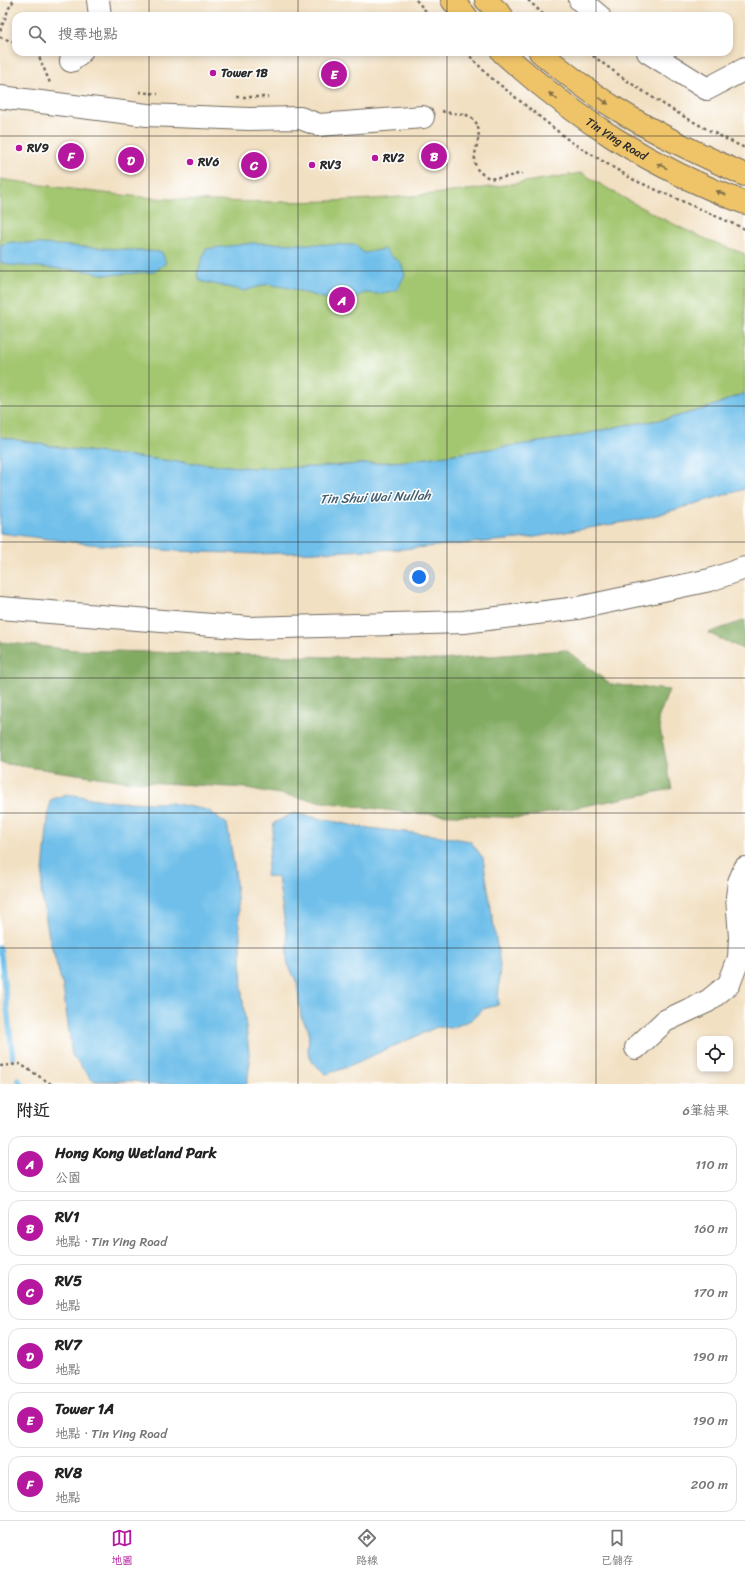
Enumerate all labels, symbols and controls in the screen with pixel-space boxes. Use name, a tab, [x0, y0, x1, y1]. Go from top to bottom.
search box	[12, 12, 733, 56]
text: 搜尋地點	[58, 21, 118, 47]
icon: search	[26, 23, 48, 45]
pin: E	[321, 59, 347, 89]
place label: Tower 1B	[221, 62, 268, 84]
marker: Tower 1B	[208, 68, 218, 78]
one-way arrow	[548, 91, 559, 100]
one-way arrow	[599, 97, 610, 105]
street label: Tin Ying Road	[581, 111, 653, 168]
place label: RV9	[26, 137, 49, 159]
pin: F	[58, 141, 84, 171]
pin: B	[421, 141, 447, 171]
marker: RV9	[14, 143, 24, 153]
pin: D	[118, 145, 144, 175]
place label: RV2	[382, 147, 404, 169]
pin: C	[241, 150, 267, 180]
place label: RV6	[197, 151, 219, 173]
marker: RV2	[370, 153, 380, 163]
place label: RV3	[319, 154, 341, 176]
marker: RV6	[185, 157, 195, 167]
marker: RV3	[307, 160, 317, 170]
one-way arrow	[656, 163, 668, 170]
one-way arrow	[716, 190, 727, 196]
pin: A	[329, 285, 355, 315]
water label: Tin Shui Wai Nullah	[319, 484, 432, 510]
your location	[409, 567, 429, 587]
map controls	[697, 1036, 733, 1072]
button: locate	[697, 1036, 733, 1072]
text: 附近	[16, 1095, 50, 1125]
text: 6筆結果	[683, 1099, 729, 1122]
text: Hong Kong Wetland Park	[55, 1140, 216, 1166]
text: A	[26, 1153, 34, 1176]
text: 110 m	[695, 1153, 728, 1176]
text: 公園	[55, 1166, 81, 1189]
text: RV1	[55, 1204, 79, 1230]
text: B	[26, 1217, 34, 1240]
text: 160 m	[693, 1217, 728, 1240]
text: 地點 · Tin Ying Road	[55, 1230, 167, 1253]
text: RV5	[55, 1268, 82, 1294]
text: C	[26, 1281, 34, 1304]
text: 170 m	[693, 1281, 728, 1304]
text: 地點	[55, 1294, 81, 1317]
text: RV7	[55, 1332, 82, 1358]
text: D	[26, 1345, 34, 1368]
text: 190 m	[693, 1345, 728, 1368]
text: 地點	[55, 1358, 81, 1381]
text: Tower 1A	[55, 1396, 114, 1422]
text: E	[26, 1409, 34, 1432]
text: 190 m	[693, 1409, 728, 1432]
text: 地點 · Tin Ying Road	[55, 1422, 167, 1445]
text: RV8	[55, 1460, 82, 1486]
text: F	[26, 1473, 34, 1496]
text: 200 m	[691, 1473, 728, 1496]
text: 地點	[55, 1486, 81, 1509]
tab: 地圖	[111, 1527, 133, 1570]
tab: 路線	[356, 1527, 378, 1570]
tab: 已儲存	[601, 1527, 634, 1570]

